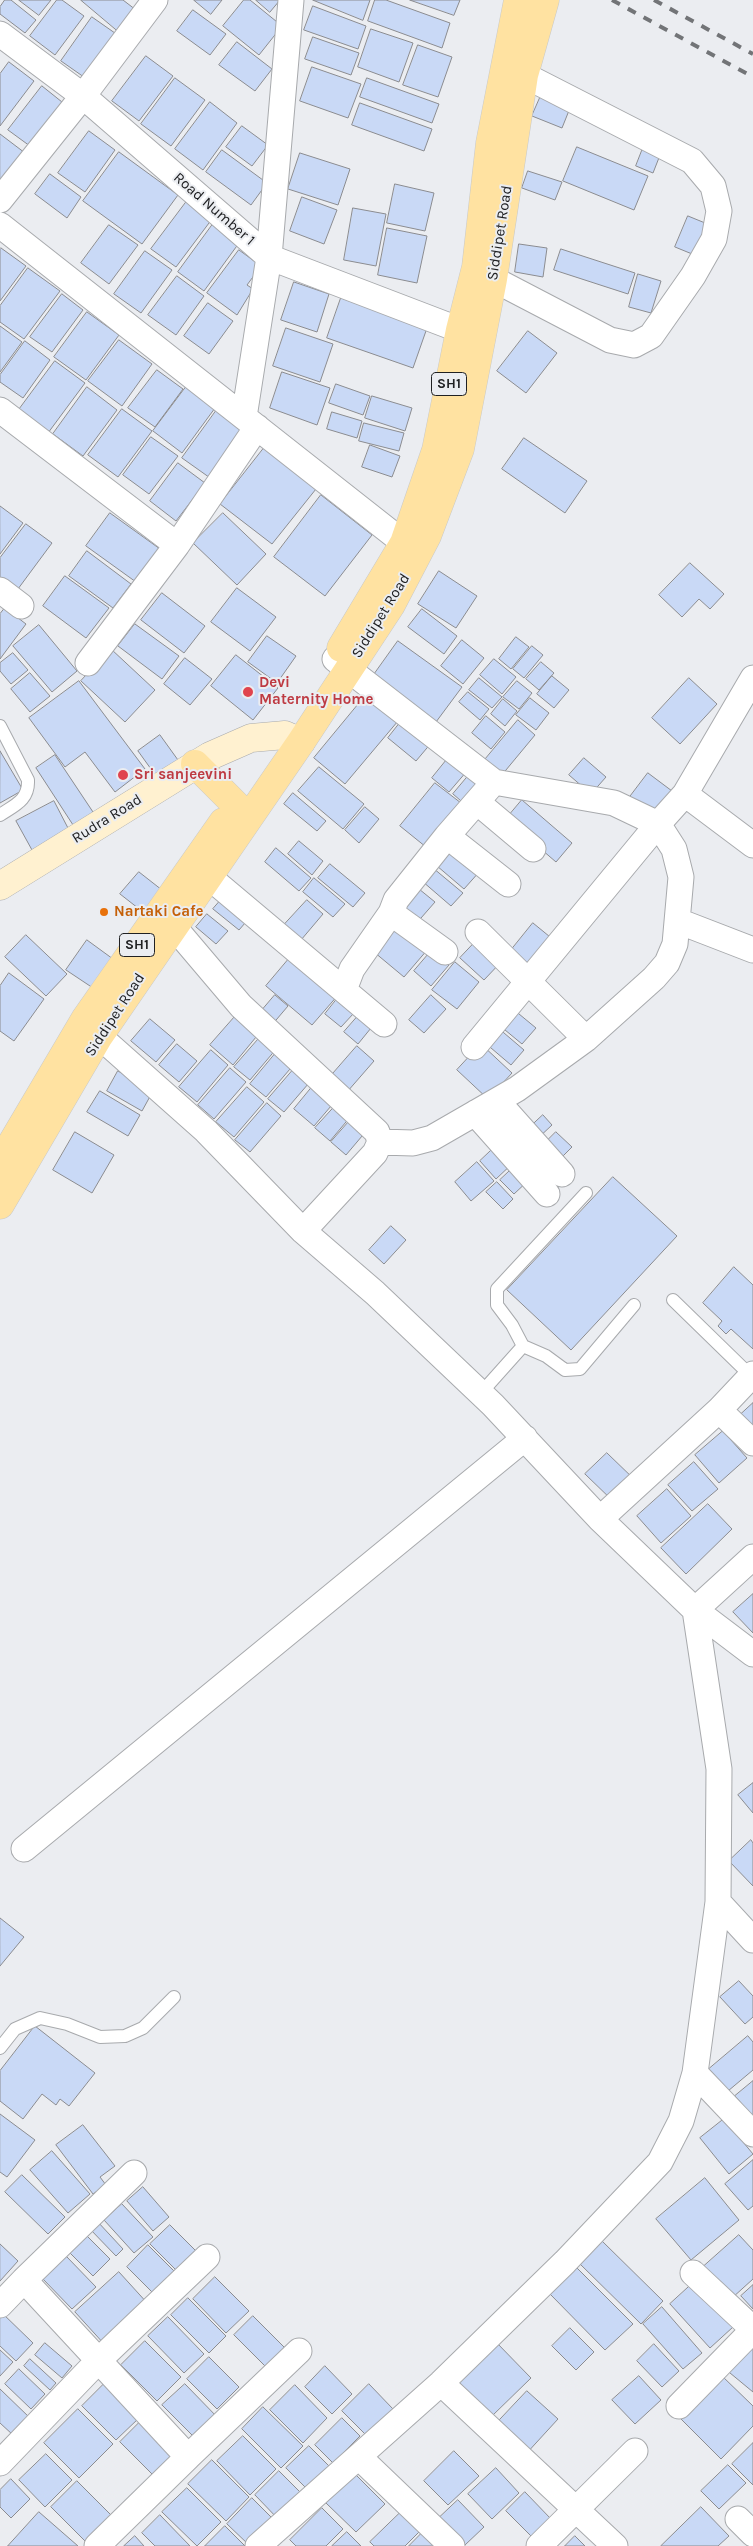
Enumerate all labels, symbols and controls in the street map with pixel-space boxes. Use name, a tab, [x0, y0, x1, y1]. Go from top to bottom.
street label: Road Number 1	[170, 169, 258, 249]
street label: Siddipet Road	[484, 184, 516, 282]
road number: SH1	[432, 372, 466, 396]
street label: Siddipet Road	[348, 571, 414, 661]
place label: Devi Maternity Home	[259, 674, 373, 709]
marker: Devi Maternity Home	[241, 685, 255, 699]
place label: Sri sanjeevini	[134, 766, 232, 784]
marker: Sri sanjeevini	[116, 768, 130, 782]
street label: Rudra Road	[69, 790, 145, 848]
place label: Nartaki Cafe	[114, 903, 203, 921]
marker: Nartaki Cafe	[98, 906, 110, 918]
road number: SH1	[120, 934, 154, 956]
street label: Siddipet Road	[81, 970, 149, 1060]

